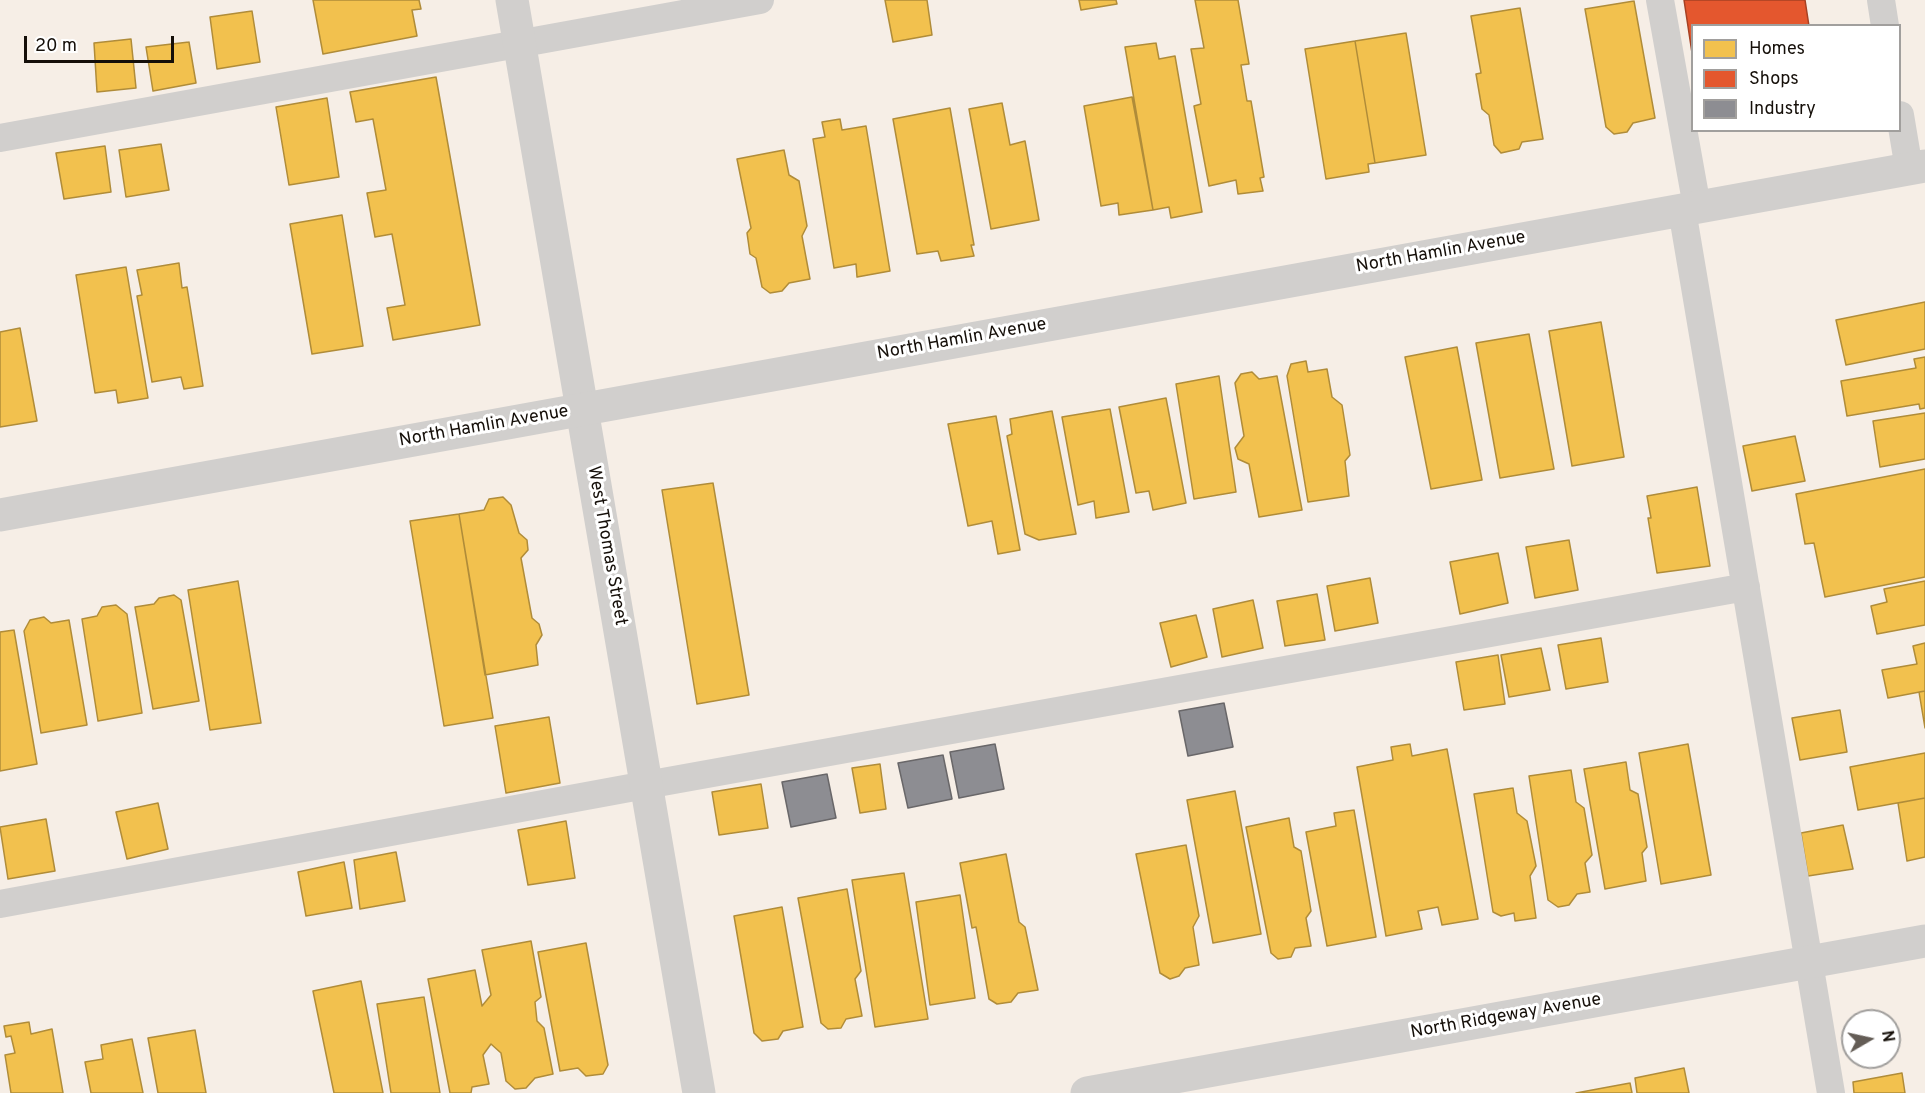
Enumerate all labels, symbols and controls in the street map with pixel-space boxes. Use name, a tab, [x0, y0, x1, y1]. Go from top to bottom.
scale bar	[27, 24, 177, 62]
legend	[1691, 24, 1901, 132]
text: 20 m	[35, 35, 77, 58]
text: Homes	[1749, 38, 1805, 61]
text: Shops	[1749, 68, 1799, 91]
text: Industry	[1749, 98, 1816, 121]
street label: North Hamlin Avenue	[1355, 227, 1527, 279]
street label: North Hamlin Avenue	[876, 314, 1048, 366]
street label: North Hamlin Avenue	[398, 401, 570, 453]
street label: West Thomas Street	[581, 465, 631, 627]
street label: North Ridgeway Avenue	[1409, 990, 1603, 1044]
north arrow	[1841, 1009, 1901, 1069]
text: N	[1876, 1029, 1898, 1044]

